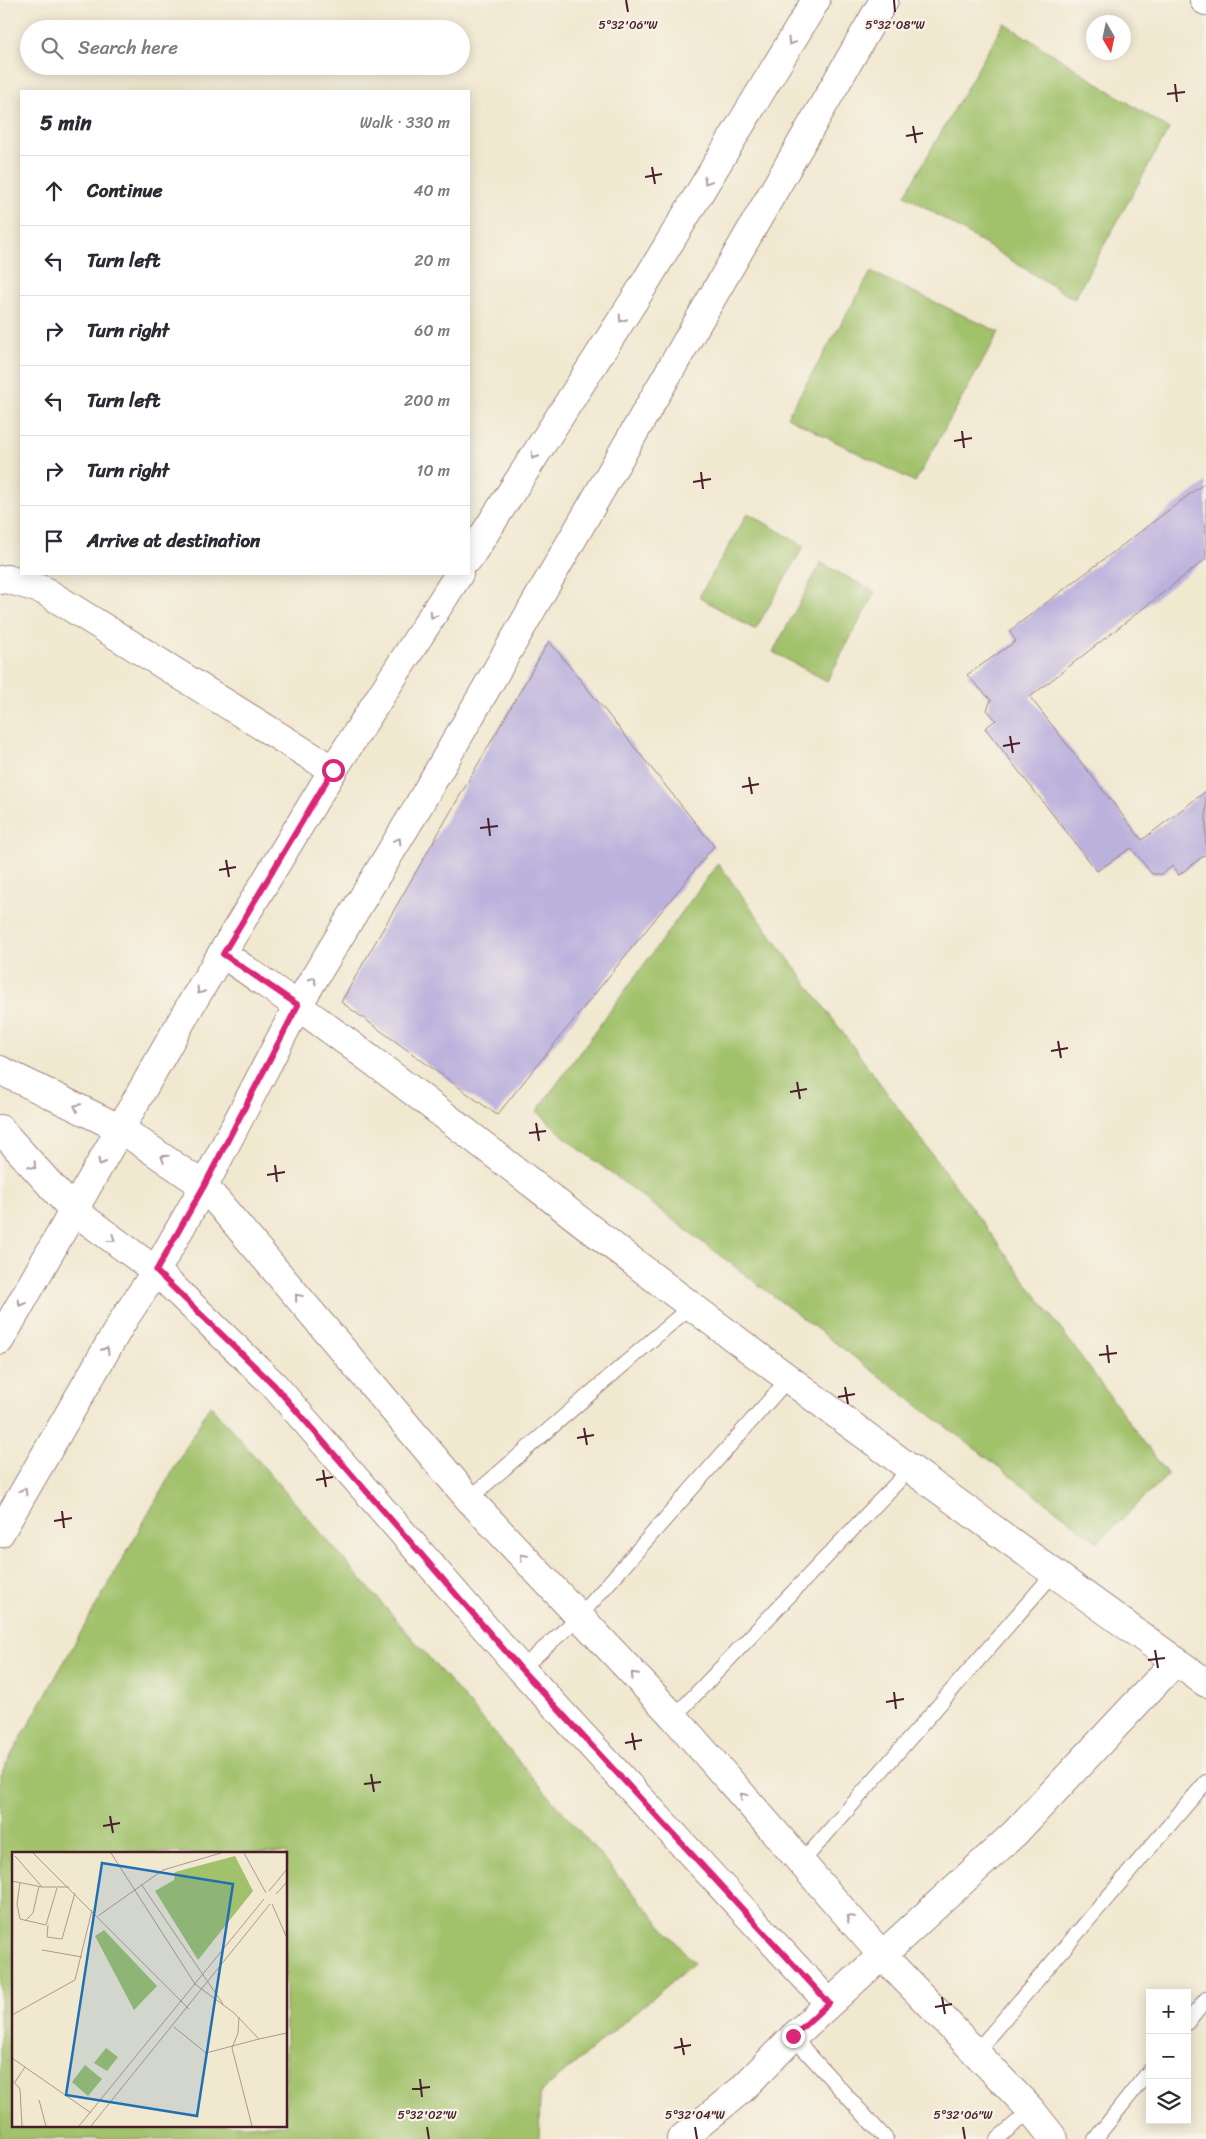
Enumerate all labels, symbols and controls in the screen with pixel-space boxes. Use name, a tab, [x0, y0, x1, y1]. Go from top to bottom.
text: 5°32'06"W	[598, 14, 658, 36]
text: 5°32'08"W	[865, 14, 925, 36]
north arrow	[1086, 15, 1131, 60]
search box	[20, 20, 470, 75]
text: Search here	[78, 31, 178, 64]
icon: search	[38, 34, 66, 62]
one-way arrow	[788, 36, 797, 45]
text: 5 min	[40, 104, 92, 142]
text: Walk · 330 m	[360, 108, 450, 137]
text: Continue	[87, 174, 163, 207]
one-way arrow	[703, 175, 713, 184]
text: 40 m	[413, 176, 450, 205]
icon: ahead	[40, 177, 68, 205]
text: Turn left	[87, 244, 160, 277]
text: 20 m	[414, 246, 450, 275]
icon: left	[40, 247, 68, 275]
text: Turn right	[87, 314, 169, 347]
one-way arrow	[619, 314, 628, 323]
text: 60 m	[414, 316, 450, 345]
icon: right	[40, 317, 68, 345]
text: Turn left	[87, 384, 160, 417]
text: 200 m	[404, 386, 450, 415]
icon: left	[40, 387, 68, 415]
one-way arrow	[531, 451, 541, 460]
text: Turn right	[87, 454, 169, 487]
text: 10 m	[417, 456, 450, 485]
icon: right	[40, 457, 68, 485]
text: Arrive at destination	[87, 524, 260, 557]
icon: arrive	[40, 527, 68, 555]
one-way arrow	[429, 609, 439, 618]
route start	[322, 759, 345, 782]
one-way arrow	[391, 837, 401, 846]
one-way arrow	[307, 976, 317, 985]
one-way arrow	[196, 986, 206, 995]
one-way arrow	[73, 1103, 82, 1114]
one-way arrow	[160, 1155, 170, 1164]
one-way arrow	[98, 1157, 108, 1166]
one-way arrow	[27, 1160, 36, 1169]
one-way arrow	[106, 1233, 116, 1242]
one-way arrow	[295, 1294, 303, 1303]
one-way arrow	[17, 1298, 27, 1307]
one-way arrow	[99, 1347, 109, 1356]
one-way arrow	[18, 1487, 28, 1496]
one-way arrow	[520, 1554, 529, 1563]
one-way arrow	[631, 1672, 640, 1681]
one-way arrow	[740, 1792, 749, 1801]
inset map	[12, 1852, 288, 2126]
one-way arrow	[848, 1915, 856, 1924]
map controls	[1146, 1989, 1191, 2124]
button: +	[1146, 1989, 1191, 2034]
route end	[782, 2025, 805, 2048]
button: −	[1146, 2034, 1191, 2079]
button: layers	[1146, 2079, 1191, 2124]
text: 5°32'02"W	[397, 2104, 457, 2126]
text: 5°32'04"W	[665, 2104, 726, 2126]
text: 5°32'06"W	[933, 2104, 993, 2126]

